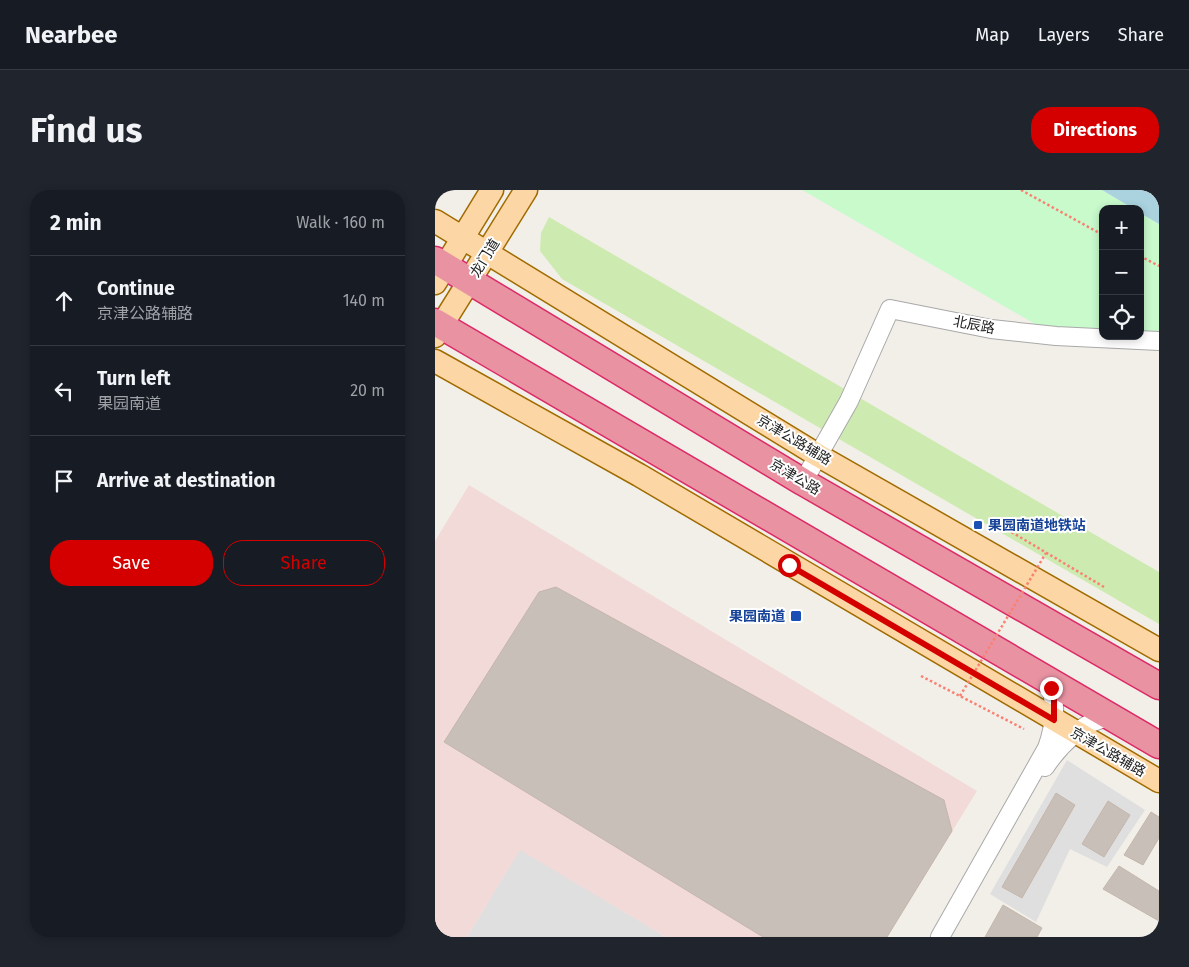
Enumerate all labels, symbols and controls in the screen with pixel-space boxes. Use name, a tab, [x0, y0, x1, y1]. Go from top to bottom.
text: Nearbee	[25, 21, 118, 49]
text: Map	[975, 24, 1010, 46]
text: Layers	[1038, 24, 1090, 46]
text: Share	[1118, 24, 1164, 46]
button: Directions	[1031, 107, 1159, 153]
text: Find us	[30, 109, 142, 151]
map controls	[1099, 205, 1144, 340]
button: +	[1099, 205, 1144, 250]
text: 2 min	[50, 210, 102, 236]
text: Walk · 160 m	[296, 213, 385, 232]
street label: 龙门道	[467, 236, 503, 280]
button: −	[1099, 250, 1144, 295]
text: Continue	[97, 277, 175, 300]
icon: ahead	[50, 287, 78, 315]
text: 140 m	[343, 291, 385, 310]
button: locate	[1099, 295, 1144, 340]
text: 京津公路辅路	[97, 304, 193, 323]
street label: 北辰路	[952, 313, 996, 337]
text: Turn left	[97, 367, 171, 390]
icon: left	[50, 377, 78, 405]
text: 20 m	[350, 381, 385, 400]
text: 果园南道	[97, 394, 161, 413]
street label: 京津公路辅路	[754, 411, 834, 469]
street label: 京津公路	[767, 455, 823, 499]
icon: arrive	[50, 467, 78, 495]
text: Arrive at destination	[97, 469, 276, 492]
place label: 果园南道地铁站	[988, 517, 1086, 534]
marker: 果园南道地铁站	[972, 519, 984, 531]
button: Save	[50, 540, 213, 586]
button: Share	[223, 540, 385, 586]
route start	[778, 554, 801, 577]
place label: 果园南道	[729, 608, 785, 625]
marker: 果园南道	[789, 609, 803, 623]
route end	[1040, 677, 1063, 700]
street label: 京津公路辅路	[1067, 724, 1149, 780]

